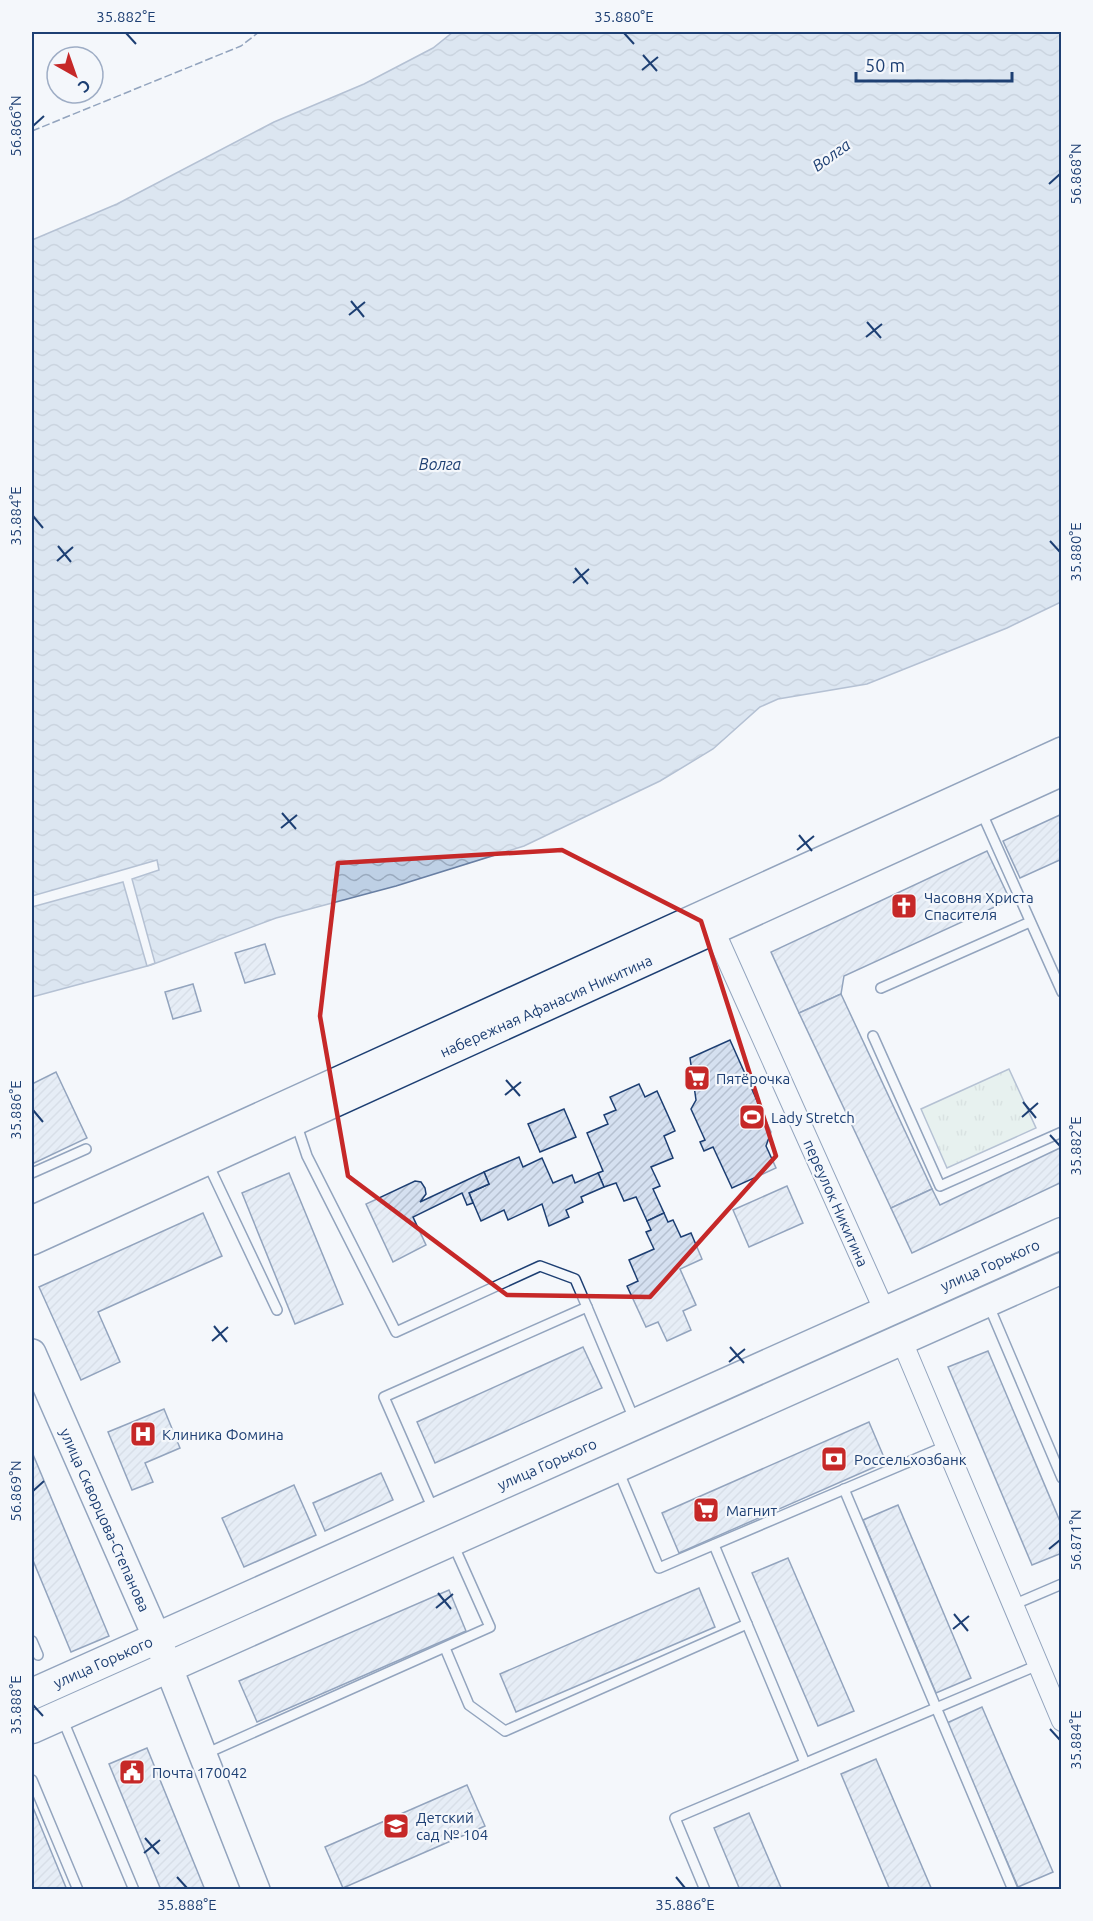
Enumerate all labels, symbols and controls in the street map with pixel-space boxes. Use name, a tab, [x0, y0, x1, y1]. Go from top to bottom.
text: 35.882°E	[96, 8, 156, 25]
text: 35.880°E	[594, 8, 654, 25]
north arrow	[45, 45, 105, 105]
scale bar	[856, 45, 1012, 83]
text: 50 m	[865, 55, 905, 75]
text: С	[75, 76, 94, 97]
text: 56.866°N	[7, 95, 24, 157]
water label: Волга	[809, 135, 854, 175]
text: 56.868°N	[1067, 143, 1084, 205]
water label: Волга	[419, 455, 462, 473]
text: 35.884°E	[7, 486, 24, 546]
text: 35.880°E	[1067, 522, 1084, 582]
place label: Часовня Христа Спасителя	[924, 889, 1034, 923]
church icon: Часовня Христа Спасителя	[889, 891, 919, 921]
street label: набережная Афанасия Никитина	[437, 951, 655, 1061]
supermarket icon: Пятёрочка	[682, 1063, 712, 1093]
place label: Пятёрочка	[716, 1070, 790, 1087]
text: 35.886°E	[7, 1080, 24, 1140]
sports icon: Lady Stretch	[737, 1102, 767, 1132]
place label: Lady Stretch	[771, 1109, 855, 1126]
text: 35.882°E	[1067, 1116, 1084, 1176]
street label: переулок Никитина	[800, 1137, 872, 1269]
street label: улица Горького	[938, 1236, 1042, 1294]
hospital icon: Клиника Фомина	[128, 1419, 158, 1449]
street label: улица Скворцова-Степанова	[57, 1426, 153, 1614]
place label: Клиника Фомина	[162, 1426, 284, 1443]
street label: улица Горького	[495, 1435, 599, 1493]
bank icon: Россельхозбанк	[819, 1444, 849, 1474]
place label: Россельхозбанк	[854, 1451, 967, 1468]
text: 56.869°N	[7, 1460, 24, 1522]
supermarket icon: Магнит	[691, 1495, 721, 1525]
place label: Магнит	[726, 1502, 777, 1519]
text: 56.871°N	[1067, 1509, 1084, 1571]
street label: улица Горького	[51, 1633, 155, 1691]
text: 35.888°E	[7, 1675, 24, 1735]
text: 35.884°E	[1067, 1710, 1084, 1770]
public building icon: Почта 170042	[117, 1757, 147, 1787]
place label: Почта 170042	[152, 1764, 248, 1781]
place label: Детский сад № 104	[416, 1809, 488, 1843]
school or university icon: Детский сад № 104	[381, 1811, 411, 1841]
text: 35.888°E	[157, 1896, 217, 1913]
text: 35.886°E	[655, 1896, 715, 1913]

